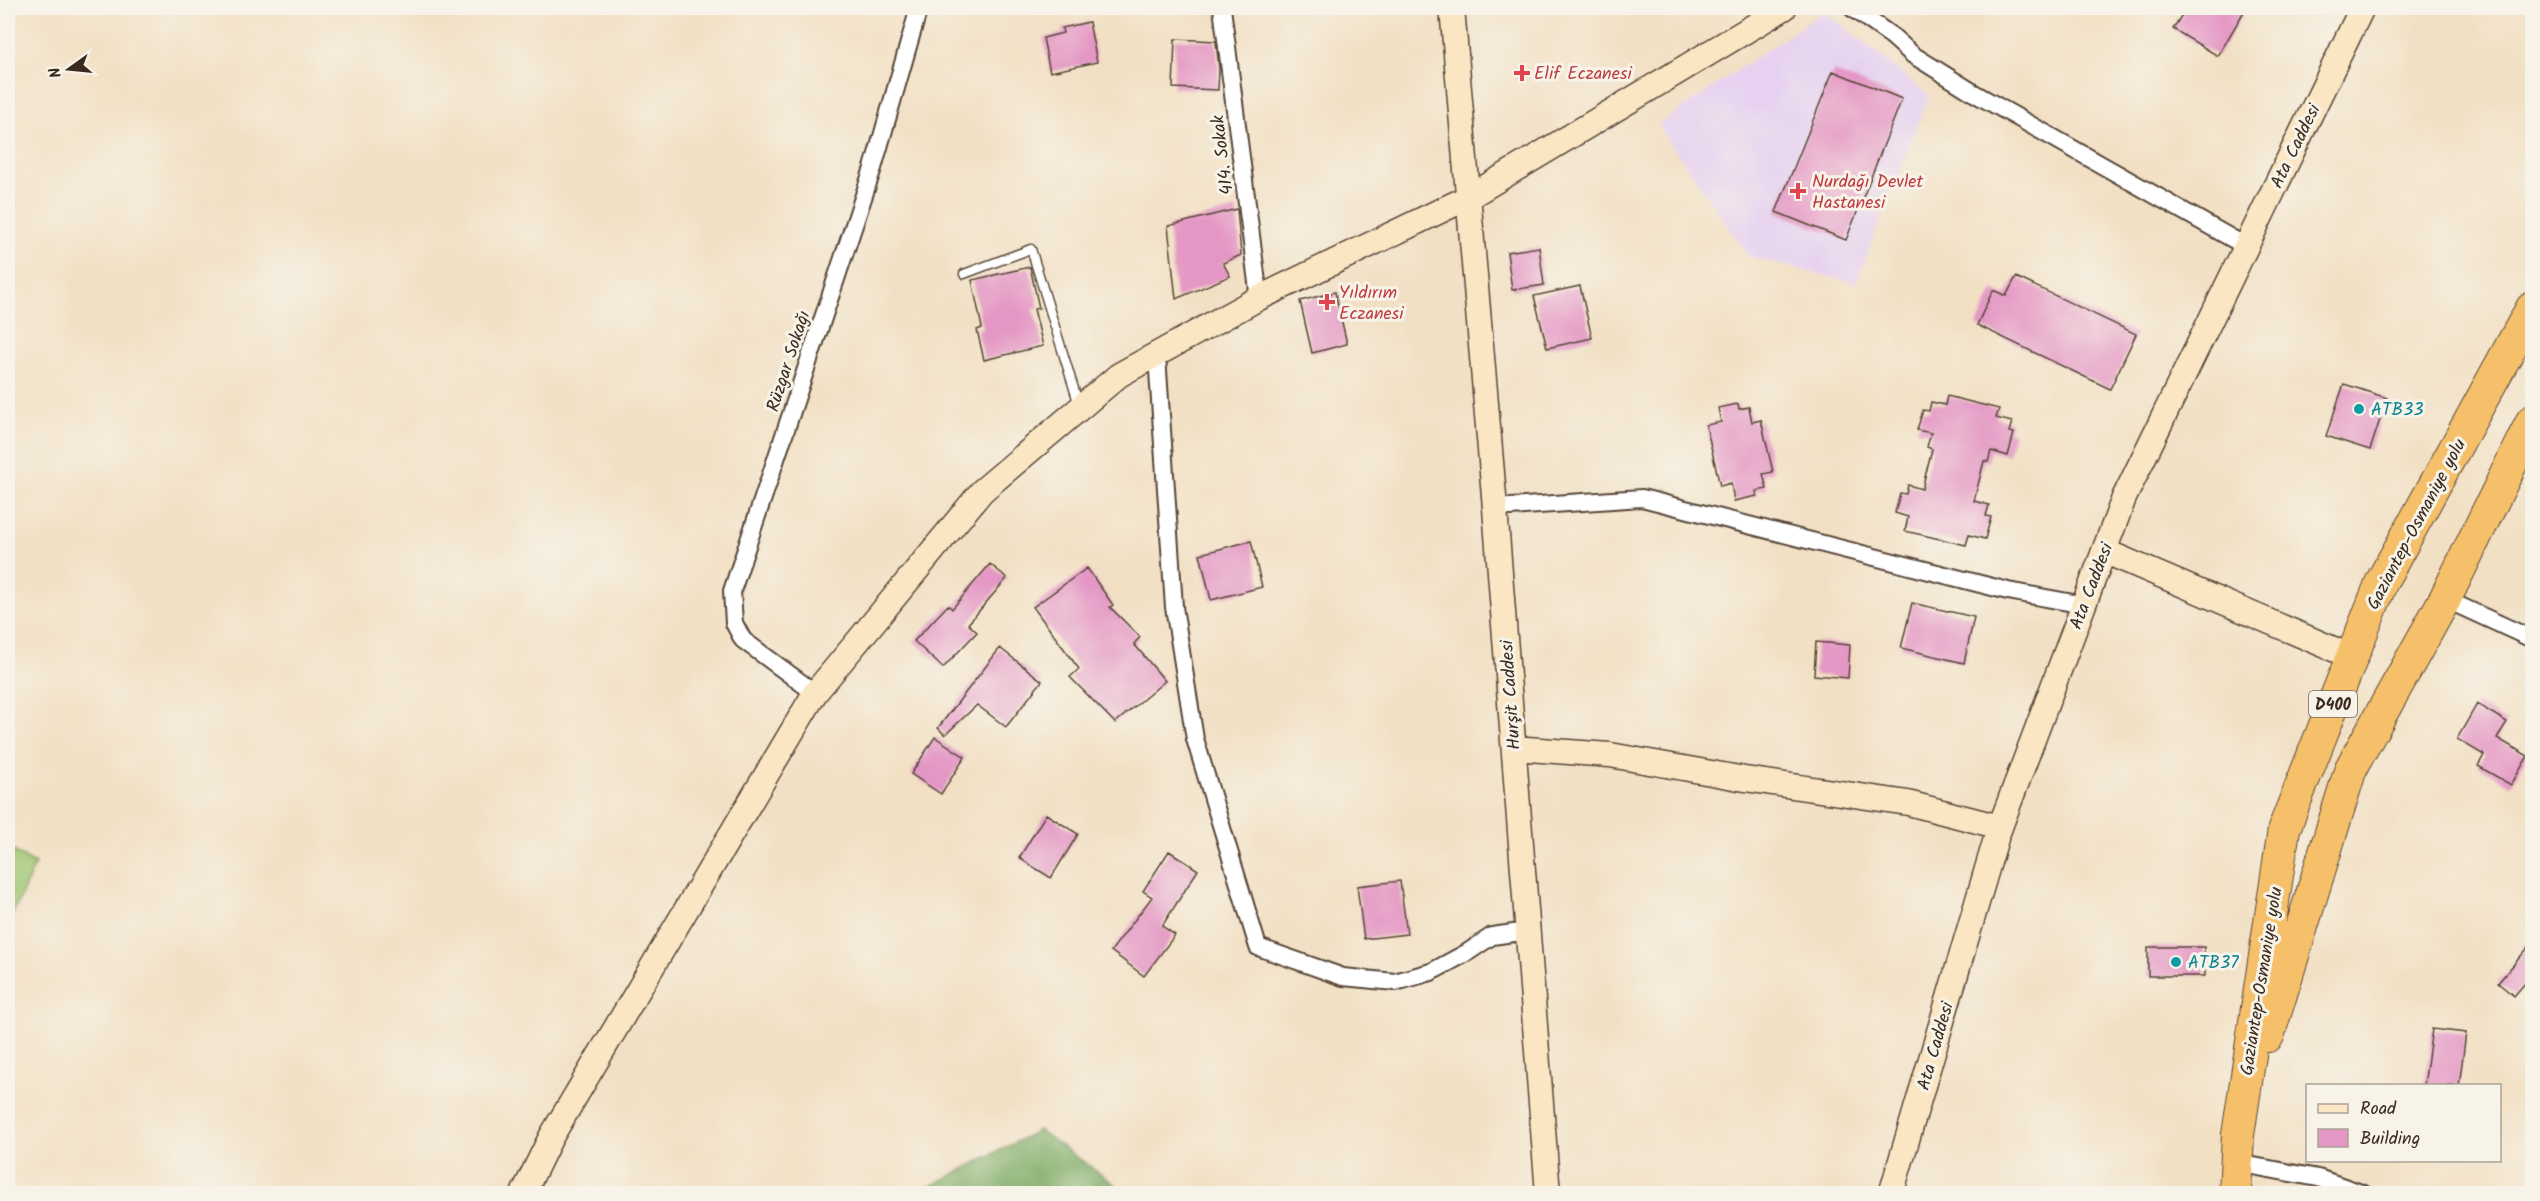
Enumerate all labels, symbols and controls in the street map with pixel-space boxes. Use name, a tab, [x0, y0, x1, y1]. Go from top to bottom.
north arrow	[39, 39, 99, 99]
place label: Elif Eczanesi	[1534, 60, 1632, 89]
text: N	[43, 64, 69, 81]
marker: Elif Eczanesi	[1515, 66, 1529, 80]
street label: Ata Caddesi	[2263, 99, 2330, 194]
street label: 414. Sokak	[1204, 113, 1243, 196]
place label: Nurdağı Devlet Hastanesi	[1812, 168, 1924, 218]
marker: Nurdağı Devlet Hastanesi	[1789, 182, 1807, 200]
place label: Yıldırım Eczanesi	[1339, 279, 1404, 329]
marker: Yıldırım Eczanesi	[1320, 295, 1334, 309]
street label: Rüzgar Sokağı	[759, 307, 819, 416]
place label: ATB33	[2371, 396, 2424, 425]
marker: ATB33	[2352, 402, 2366, 416]
street label: Gaziantep-Osmaniye yolu	[2360, 434, 2475, 616]
street label: Ata Caddesi	[2063, 538, 2122, 634]
street label: Hurşit Caddesi	[1493, 638, 1530, 751]
road number: D400	[2309, 691, 2357, 717]
street label: Gaziantep-Osmaniye yolu	[2233, 885, 2292, 1078]
place label: ATB37	[2188, 949, 2239, 978]
marker: ATB37	[2169, 955, 2183, 969]
street label: Ata Caddesi	[1910, 998, 1963, 1094]
legend	[2306, 1084, 2501, 1162]
text: Road	[2360, 1095, 2397, 1124]
text: Building	[2360, 1125, 2420, 1154]

